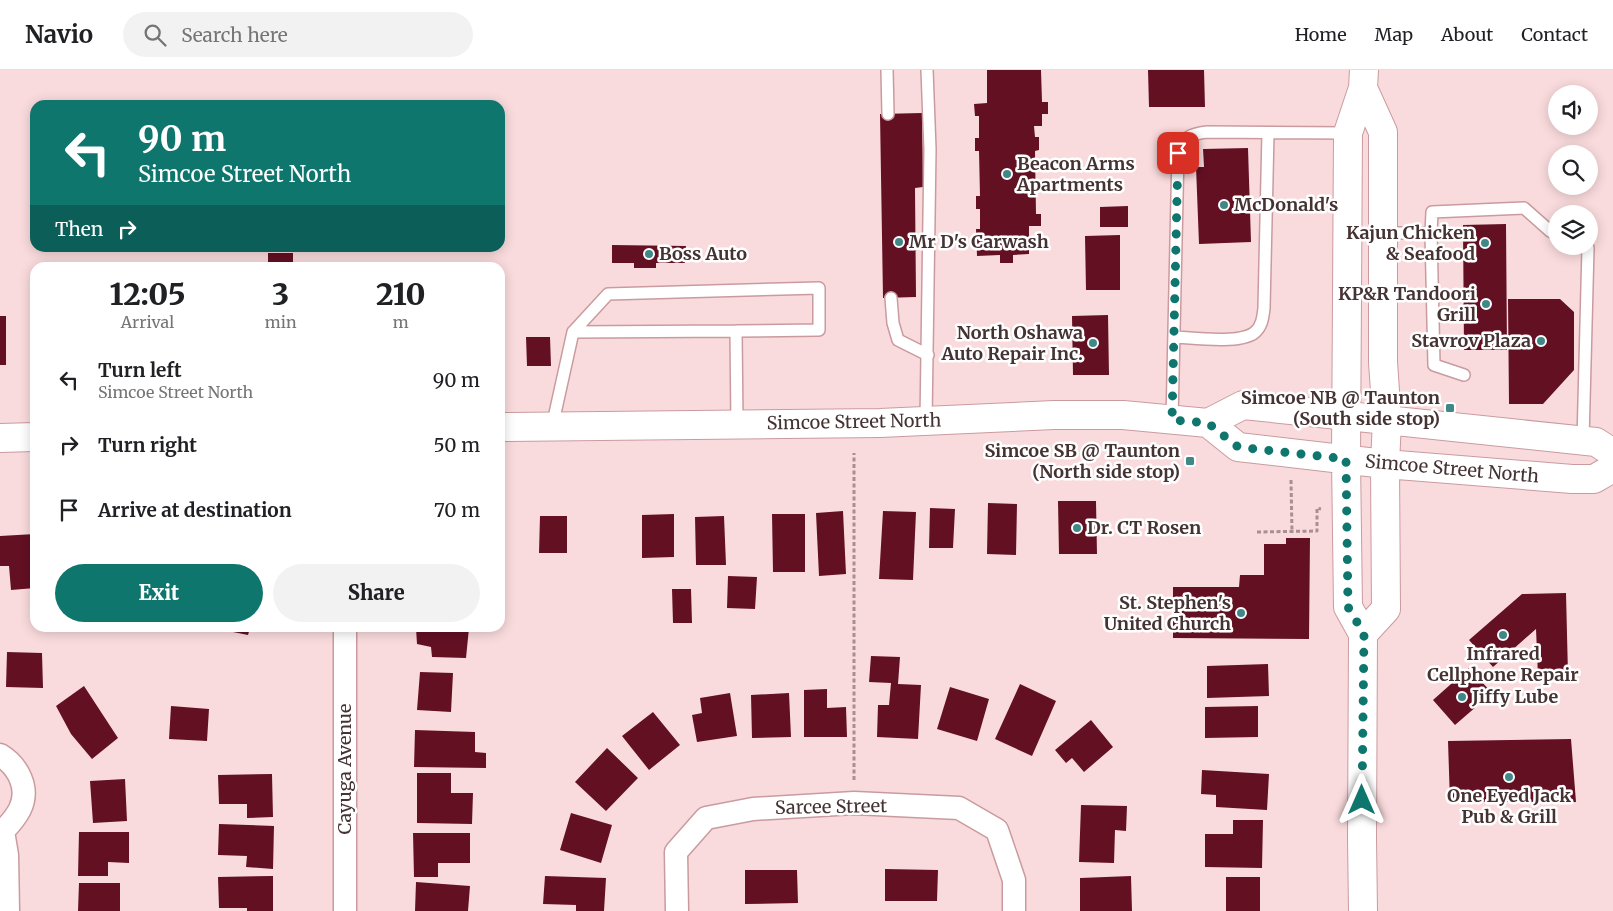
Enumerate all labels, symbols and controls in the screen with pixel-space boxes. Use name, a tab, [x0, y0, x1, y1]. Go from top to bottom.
search box	[123, 12, 473, 57]
text: Navio	[25, 19, 93, 50]
icon: search	[141, 21, 169, 49]
text: Search here	[181, 23, 288, 47]
text: Home	[1295, 23, 1347, 46]
text: Map	[1375, 23, 1413, 46]
text: About	[1441, 23, 1493, 46]
text: Contact	[1521, 23, 1588, 46]
map controls	[1548, 85, 1598, 255]
button: sound	[1548, 85, 1598, 135]
text: 90 m	[138, 117, 226, 161]
icon: left	[55, 120, 120, 185]
pin	[1157, 132, 1199, 174]
icon: arrive	[1164, 139, 1192, 167]
button: search	[1548, 145, 1598, 195]
place label: Beacon Arms Apartments	[1016, 152, 1135, 196]
text: Simcoe Street North	[138, 160, 351, 188]
marker: Beacon Arms Apartments	[1001, 168, 1013, 180]
place label: McDonald's	[1234, 193, 1338, 216]
marker: McDonald's	[1218, 199, 1230, 211]
button: layers	[1548, 205, 1598, 255]
icon: right	[113, 215, 141, 243]
text: Then	[55, 217, 103, 241]
place label: Kajun Chicken & Seafood	[1346, 221, 1475, 265]
place label: Mr D's Carwash	[909, 230, 1049, 253]
marker: Mr D's Carwash	[893, 236, 905, 248]
marker: Kajun Chicken & Seafood	[1479, 237, 1491, 249]
place label: Boss Auto	[659, 242, 747, 265]
marker: Boss Auto	[643, 248, 655, 260]
text: 12:05	[109, 275, 185, 313]
text: 3	[272, 275, 289, 313]
text: 210	[376, 275, 426, 313]
place label: KP&R Tandoori Grill	[1338, 282, 1476, 326]
marker: KP&R Tandoori Grill	[1480, 298, 1492, 310]
text: Arrival	[121, 312, 174, 332]
text: min	[265, 312, 297, 332]
text: m	[393, 312, 409, 332]
place label: North Oshawa Auto Repair Inc.	[941, 321, 1083, 365]
place label: Stavrov Plaza	[1411, 329, 1531, 352]
marker: Stavrov Plaza	[1535, 335, 1547, 347]
marker: North Oshawa Auto Repair Inc.	[1087, 337, 1099, 349]
text: Turn left	[98, 358, 182, 382]
icon: left	[55, 366, 83, 394]
text: 90 m	[433, 368, 480, 392]
text: Simcoe Street North	[98, 382, 253, 402]
place label: Simcoe NB @ Taunton (South side stop)	[1241, 386, 1440, 430]
marker: Simcoe NB @ Taunton (South side stop)	[1444, 402, 1456, 414]
street label: Simcoe Street North	[767, 408, 942, 435]
icon: right	[55, 431, 83, 459]
text: Turn right	[98, 433, 197, 457]
text: 50 m	[434, 433, 480, 457]
place label: Simcoe SB @ Taunton (North side stop)	[984, 439, 1180, 483]
street label: Simcoe Street North	[1364, 449, 1540, 488]
marker: Simcoe SB @ Taunton (North side stop)	[1184, 455, 1196, 467]
icon: arrive	[55, 496, 83, 524]
text: Arrive at destination	[98, 498, 292, 522]
text: 70 m	[434, 498, 480, 522]
place label: Dr. CT Rosen	[1087, 516, 1201, 539]
marker: Dr. CT Rosen	[1071, 522, 1083, 534]
button: Exit	[55, 564, 263, 622]
button: Share	[273, 564, 480, 622]
place label: St. Stephen's United Church	[1104, 591, 1231, 635]
marker: St. Stephen's United Church	[1235, 607, 1247, 619]
marker: Infrared Cellphone Repair	[1497, 629, 1509, 641]
place label: Infrared Cellphone Repair	[1427, 642, 1579, 686]
place label: Jiffy Lube	[1471, 685, 1558, 708]
marker: Jiffy Lube	[1456, 691, 1468, 703]
street label: Cayuga Avenue	[333, 704, 356, 834]
marker: One Eyed Jack Pub & Grill	[1503, 771, 1515, 783]
position arrow	[1335, 773, 1387, 825]
place label: One Eyed Jack Pub & Grill	[1447, 784, 1571, 828]
street label: Sarcee Street	[775, 794, 887, 819]

